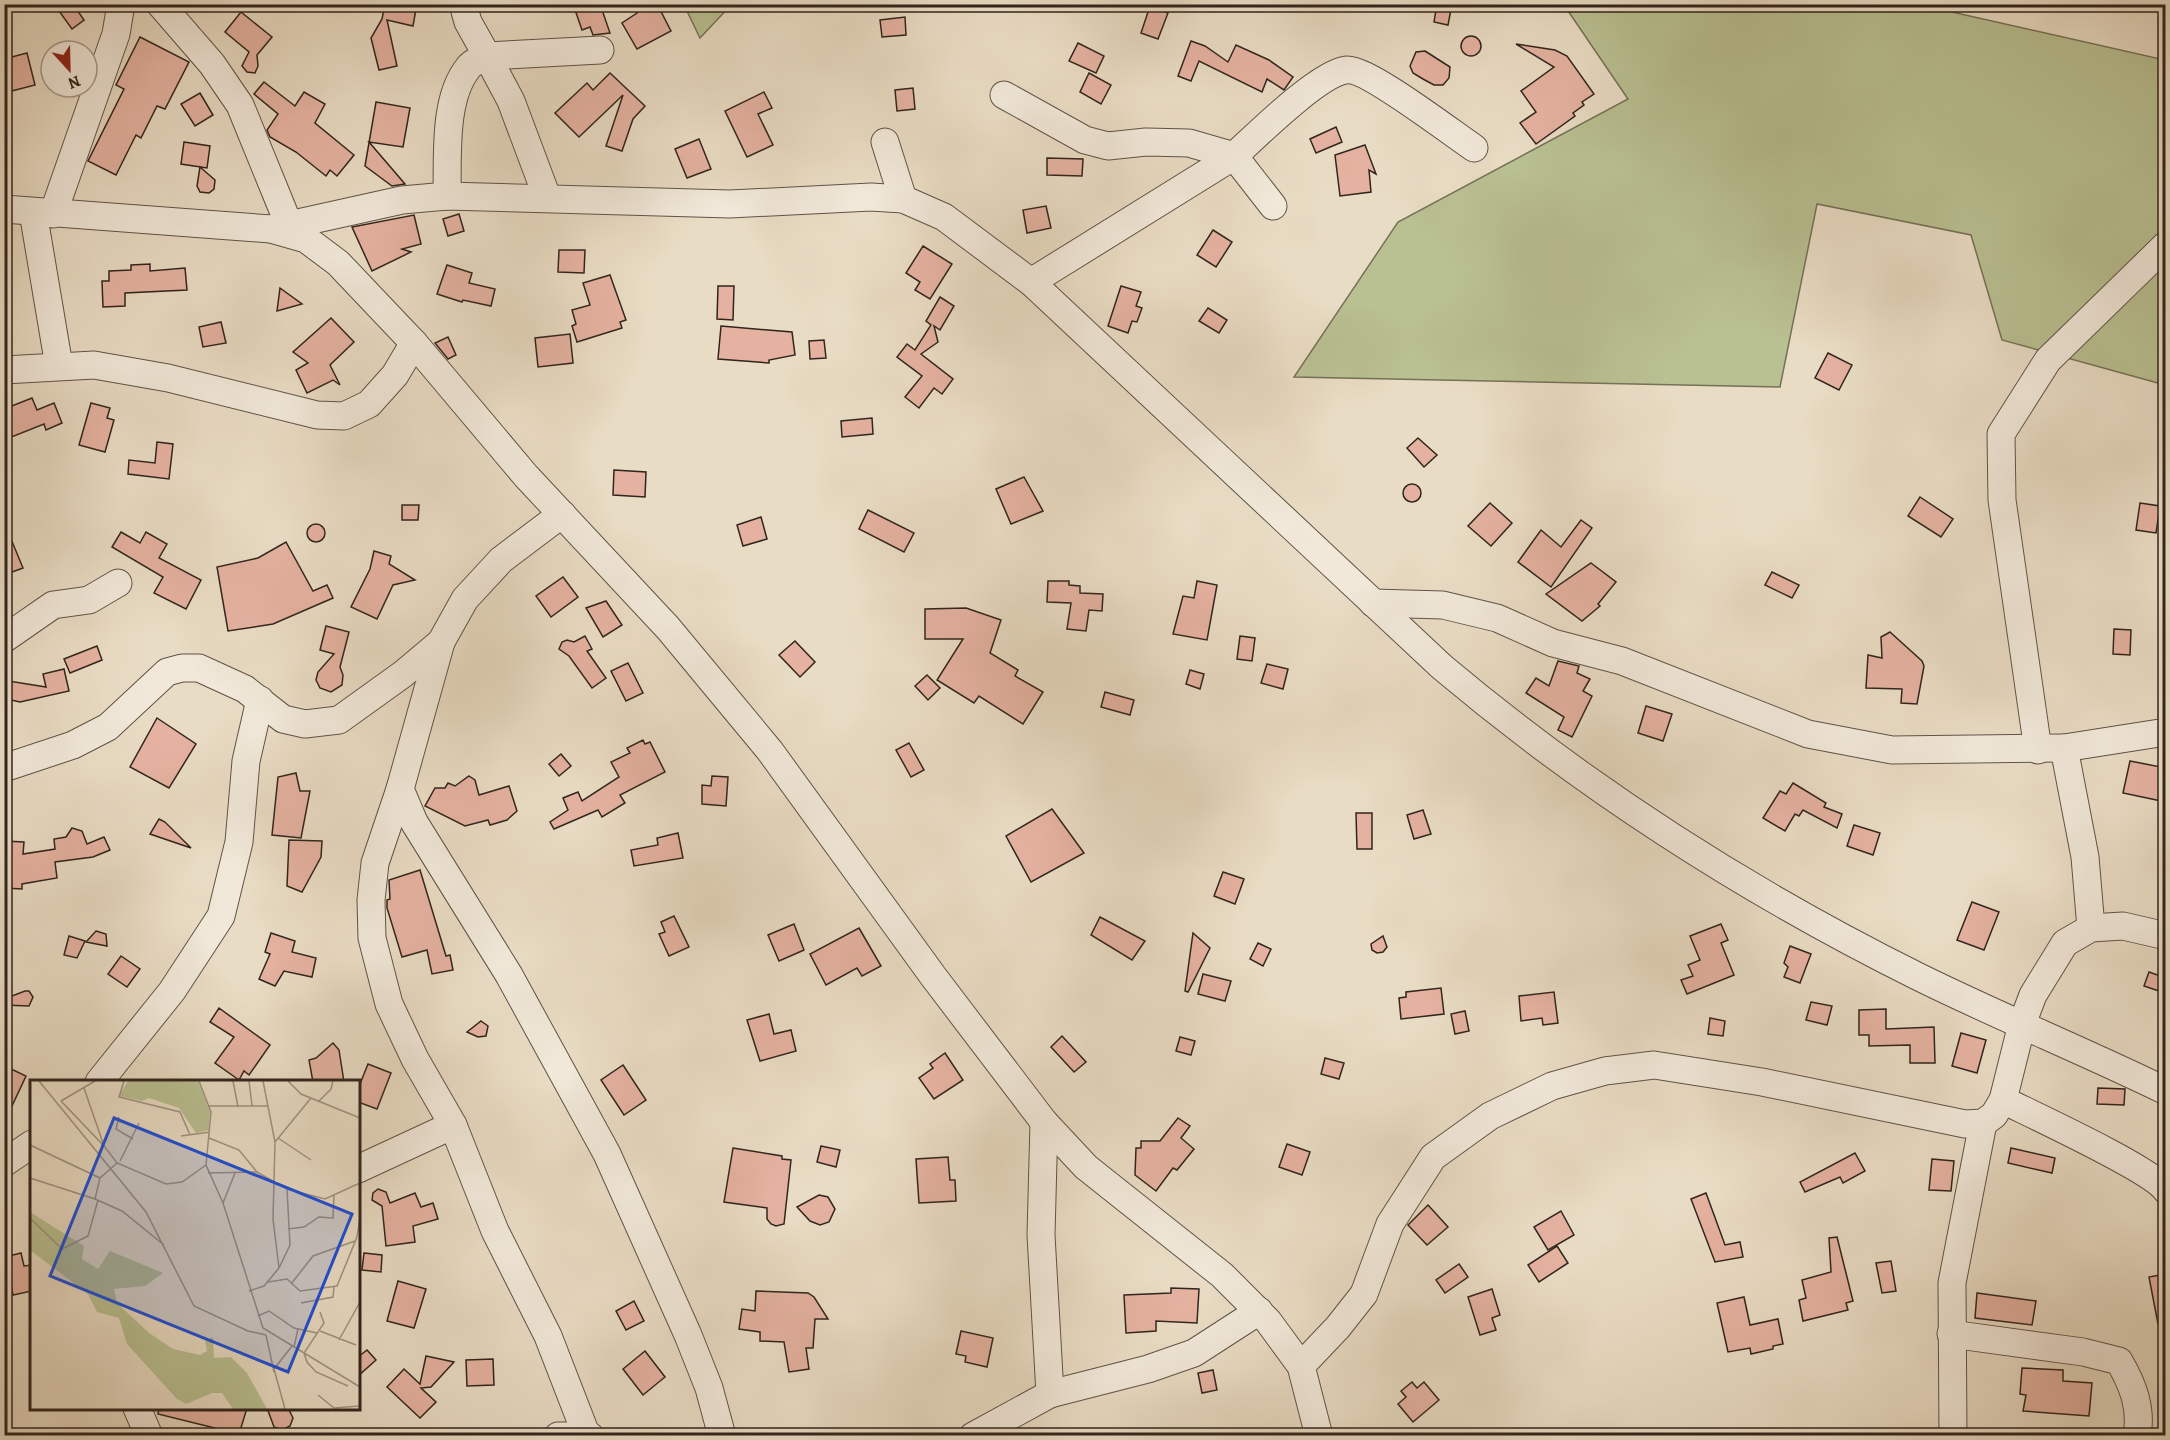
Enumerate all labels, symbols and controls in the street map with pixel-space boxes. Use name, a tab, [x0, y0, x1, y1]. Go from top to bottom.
north arrow	[39, 39, 99, 99]
text: N	[64, 70, 84, 94]
inset map	[30, 1080, 360, 1410]

